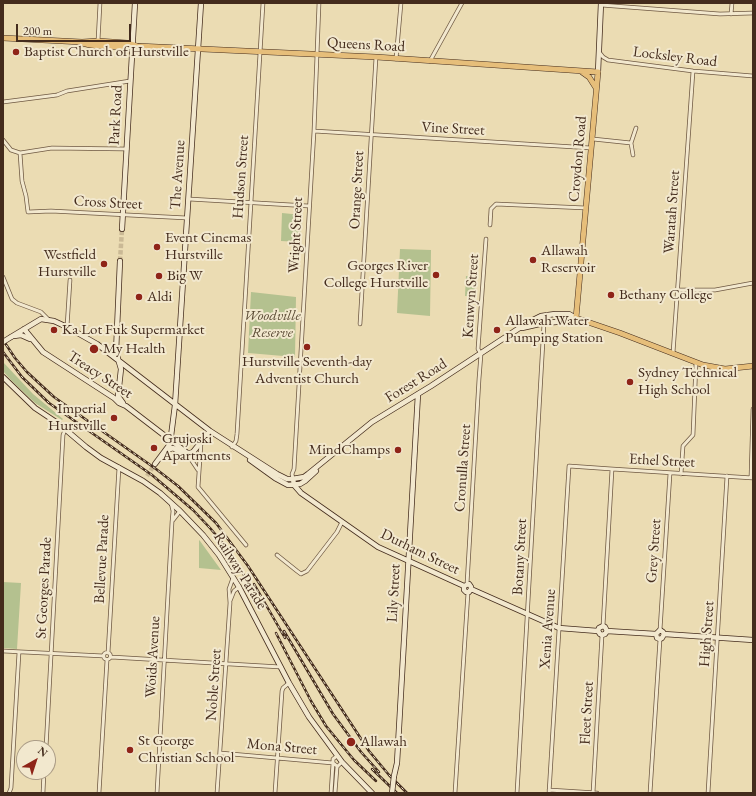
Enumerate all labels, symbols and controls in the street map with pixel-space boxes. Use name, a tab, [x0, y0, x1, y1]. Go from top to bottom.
scale bar	[18, 16, 133, 42]
text: 200 m	[23, 23, 52, 39]
street label: Queens Road	[327, 34, 405, 56]
place label: Baptist Church of Hurstville	[24, 43, 189, 61]
street label: Locksley Road	[632, 43, 718, 71]
marker: Baptist Church of Hurstville	[11, 47, 21, 57]
street label: Park Road	[105, 85, 127, 145]
street label: Croydon Road	[565, 115, 591, 203]
street label: Vine Street	[421, 118, 485, 140]
street label: Hudson Street	[229, 135, 253, 219]
street label: The Avenue	[167, 140, 189, 210]
street label: Orange Street	[346, 150, 368, 230]
street label: Waratah Street	[660, 170, 684, 254]
street label: Cross Street	[73, 192, 143, 214]
street label: Wright Street	[285, 197, 307, 273]
place label: Event Cinemas Hurstville	[165, 229, 251, 264]
marker: Event Cinemas Hurstville	[152, 242, 162, 252]
place label: Allawah Reservoir	[541, 242, 596, 277]
place label: Westfield Hurstville	[38, 246, 96, 281]
street label: Kenwyn Street	[459, 253, 483, 339]
marker: Allawah Reservoir	[528, 255, 538, 265]
place label: Georges River College Hurstville	[324, 257, 428, 292]
marker: Westfield Hurstville	[99, 259, 109, 269]
place label: Big W	[167, 267, 203, 285]
marker: Georges River College Hurstville	[431, 270, 441, 280]
marker: Big W	[154, 271, 164, 281]
place label: Bethany College	[619, 286, 712, 304]
place label: Aldi	[147, 288, 172, 306]
marker: Bethany College	[606, 290, 616, 300]
marker: Aldi	[134, 292, 144, 302]
park label: Woodville Reserve	[243, 307, 301, 342]
place label: Allawah Water Pumping Station	[505, 312, 603, 347]
place label: Ka Lot Fuk Supermarket	[62, 321, 204, 339]
marker: Ka Lot Fuk Supermarket	[49, 325, 59, 335]
marker: Allawah Water Pumping Station	[492, 325, 502, 335]
place label: My Health	[103, 340, 166, 358]
marker: Hurstville Seventh-day Adventist Church	[302, 342, 312, 352]
marker: My Health	[88, 343, 100, 355]
street label: Treacy Street	[64, 347, 136, 403]
place label: Hurstville Seventh-day Adventist Church	[242, 353, 372, 388]
street label: Forest Road	[382, 355, 450, 407]
place label: Sydney Technical High School	[638, 364, 737, 399]
marker: Sydney Technical High School	[625, 377, 635, 387]
place label: Imperial Hurstville	[48, 400, 106, 435]
marker: Imperial Hurstville	[109, 413, 119, 423]
street label: Cronulla Street	[451, 423, 475, 513]
place label: Grujoski Apartments	[162, 430, 231, 465]
place label: MindChamps	[309, 441, 390, 459]
marker: Grujoski Apartments	[149, 443, 159, 453]
marker: MindChamps	[393, 445, 403, 455]
street label: Ethel Street	[629, 450, 695, 472]
street label: Bellevue Parade	[91, 514, 113, 604]
street label: Botany Street	[509, 518, 531, 596]
street label: Grey Street	[643, 518, 665, 584]
street label: Durham Street	[378, 525, 462, 579]
street label: Railway Parade	[209, 529, 271, 613]
street label: St Georges Parade	[32, 537, 56, 639]
street label: Lily Street	[383, 563, 405, 623]
street label: Xenia Avenue	[536, 588, 560, 670]
street label: High Street	[696, 600, 718, 668]
street label: Woids Avenue	[142, 616, 164, 698]
street label: Noble Street	[203, 648, 225, 722]
street label: Fleet Street	[576, 681, 598, 745]
place label: St George Christian School	[138, 732, 234, 767]
place label: Allawah	[360, 733, 407, 751]
street label: Mona Street	[246, 735, 318, 759]
marker: Allawah	[345, 736, 357, 748]
north arrow	[16, 740, 56, 780]
text: N	[35, 743, 51, 760]
marker: St George Christian School	[125, 745, 135, 755]

